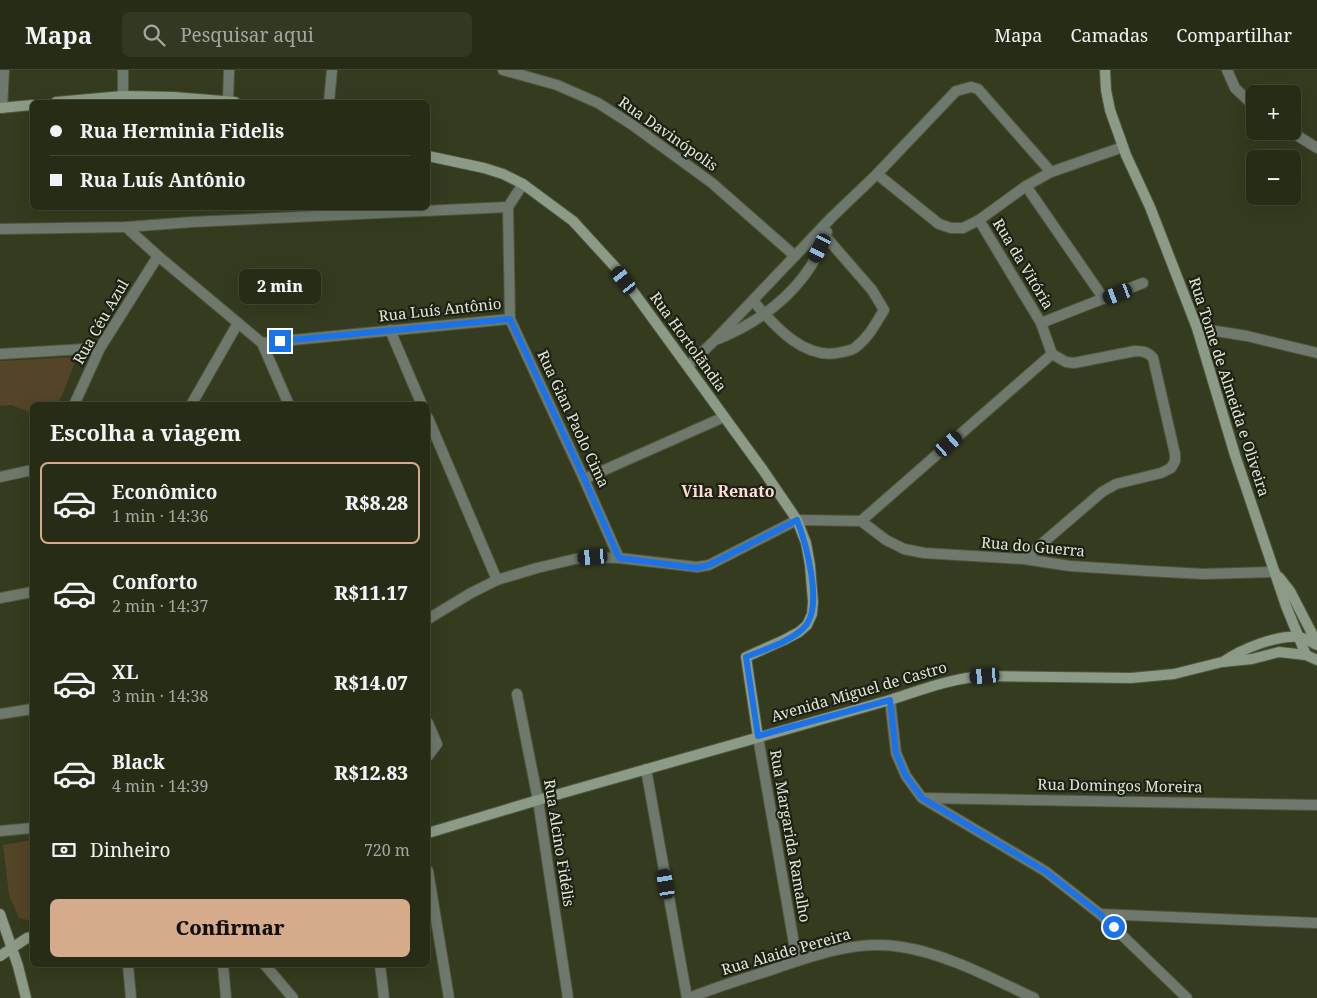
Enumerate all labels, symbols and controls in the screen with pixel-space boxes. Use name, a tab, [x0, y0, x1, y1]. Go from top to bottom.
search box	[122, 12, 472, 57]
text: Mapa	[25, 18, 92, 51]
icon: search	[140, 21, 168, 49]
text: Pesquisar aqui	[180, 22, 314, 48]
text: Mapa	[994, 23, 1043, 47]
text: Camadas	[1071, 23, 1148, 47]
text: Compartilhar	[1176, 23, 1292, 47]
map controls	[1246, 85, 1301, 205]
button: +	[1246, 85, 1301, 140]
street label: Rua Davinópolis	[615, 91, 722, 175]
text: Rua Herminia Fidelis	[80, 118, 284, 144]
button: −	[1246, 150, 1301, 205]
text: Rua Luís Antônio	[80, 167, 246, 193]
street label: Rua da Vitória	[989, 214, 1059, 313]
car	[806, 231, 833, 265]
car	[608, 264, 639, 296]
callout: 2 min	[239, 268, 321, 304]
street label: Rua Céu Azul	[68, 275, 133, 368]
text: 2 min	[257, 275, 303, 297]
street label: Rua Tome de Almeida e Oliveira	[1185, 275, 1275, 499]
car	[1101, 282, 1134, 306]
street label: Rua Hortolãndia	[646, 288, 732, 395]
street label: Rua Luís Antônio	[378, 293, 502, 325]
route end	[269, 330, 291, 352]
street label: Rua Gian Paolo Cima	[533, 347, 615, 490]
text: Escolha a viagem	[50, 417, 241, 447]
car	[932, 428, 965, 460]
text: Econômico	[112, 479, 218, 505]
district label: Vila Renato	[681, 480, 775, 502]
icon: car	[52, 481, 97, 526]
text: R$8.28	[345, 490, 408, 516]
text: 1 min · 14:36	[112, 505, 208, 527]
street label: Rua do Guerra	[980, 532, 1086, 560]
car	[577, 548, 608, 566]
text: Conforto	[112, 569, 198, 595]
icon: car	[52, 571, 97, 616]
text: R$11.17	[334, 580, 408, 606]
text: 2 min · 14:37	[112, 595, 208, 617]
street label: Avenida Miguel de Castro	[768, 656, 949, 726]
text: XL	[112, 659, 138, 685]
icon: car	[52, 661, 97, 706]
car	[969, 667, 1000, 685]
text: R$14.07	[334, 670, 408, 696]
text: 3 min · 14:38	[112, 685, 208, 707]
street label: Rua Margarida Ramalho	[766, 748, 816, 924]
text: Black	[112, 749, 165, 775]
icon: car	[52, 751, 97, 796]
text: R$12.83	[334, 760, 408, 786]
street label: Rua Domingos Moreira	[1037, 774, 1203, 796]
text: 4 min · 14:39	[112, 775, 208, 797]
street label: Rua Alcino Fidélis	[540, 778, 580, 908]
icon: cash	[50, 836, 78, 864]
text: Dinheiro	[90, 837, 170, 863]
text: 720 m	[364, 839, 410, 861]
car	[656, 868, 675, 900]
button: Confirmar	[50, 899, 410, 957]
route start	[1103, 916, 1125, 938]
street label: Rua Alaide Pereira	[719, 923, 853, 979]

